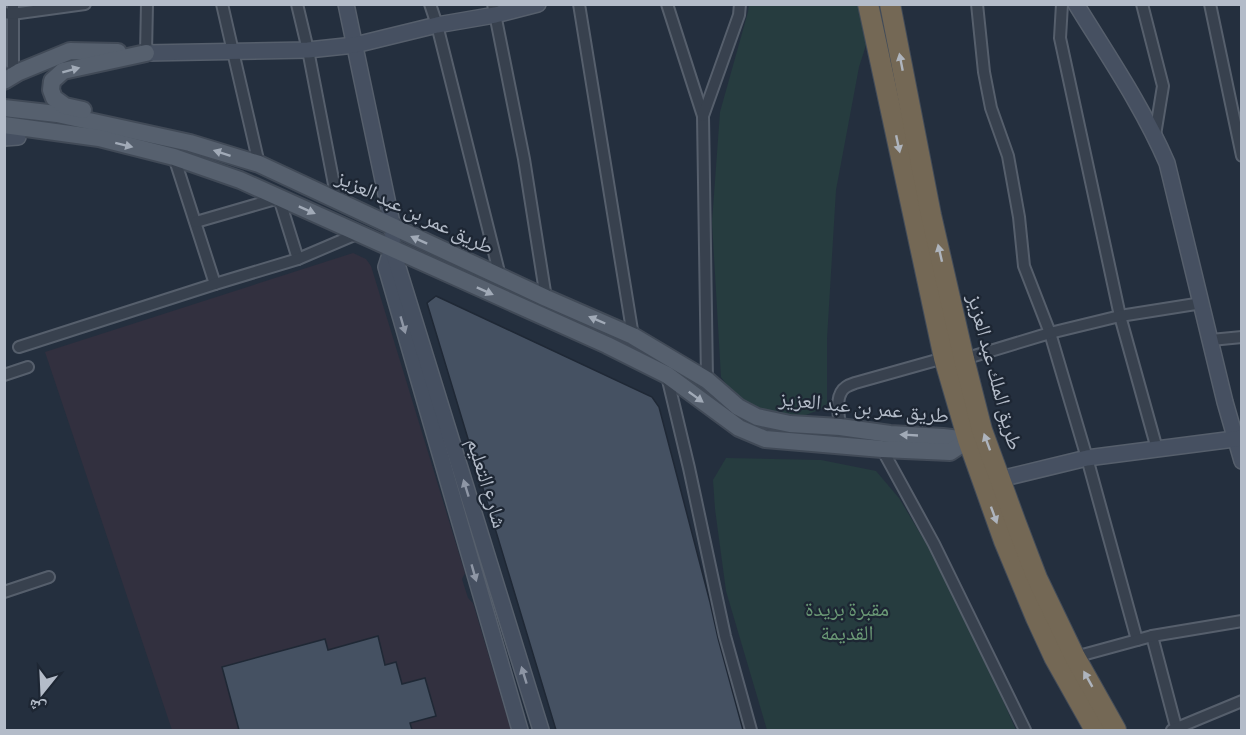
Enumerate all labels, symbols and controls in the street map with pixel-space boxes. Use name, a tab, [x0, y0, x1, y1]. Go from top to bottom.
one-way arrow	[896, 53, 905, 72]
one-way arrow	[62, 65, 80, 74]
one-way arrow	[894, 135, 903, 154]
one-way arrow	[115, 140, 133, 150]
one-way arrow	[213, 148, 231, 157]
street label: طريق عمر بن عبد العزيز	[331, 165, 498, 260]
one-way arrow	[299, 206, 316, 215]
one-way arrow	[410, 235, 428, 245]
one-way arrow	[934, 244, 944, 263]
one-way arrow	[476, 286, 494, 296]
street label: طريق الملك عبد العزيز	[961, 290, 1027, 453]
one-way arrow	[588, 315, 606, 324]
one-way arrow	[399, 316, 408, 334]
street label: طريق عمر بن عبد العزيز	[777, 386, 950, 429]
one-way arrow	[688, 391, 704, 403]
one-way arrow	[900, 431, 919, 440]
one-way arrow	[981, 433, 991, 451]
street label: شارع التعليم	[460, 435, 512, 531]
one-way arrow	[461, 479, 470, 497]
one-way arrow	[990, 506, 1000, 524]
one-way arrow	[470, 564, 479, 582]
park label: مقبرة بريدة القديمة	[805, 597, 889, 646]
north arrow	[12, 663, 72, 723]
one-way arrow	[519, 666, 528, 684]
one-way arrow	[1083, 671, 1093, 688]
text: ش	[27, 694, 49, 717]

